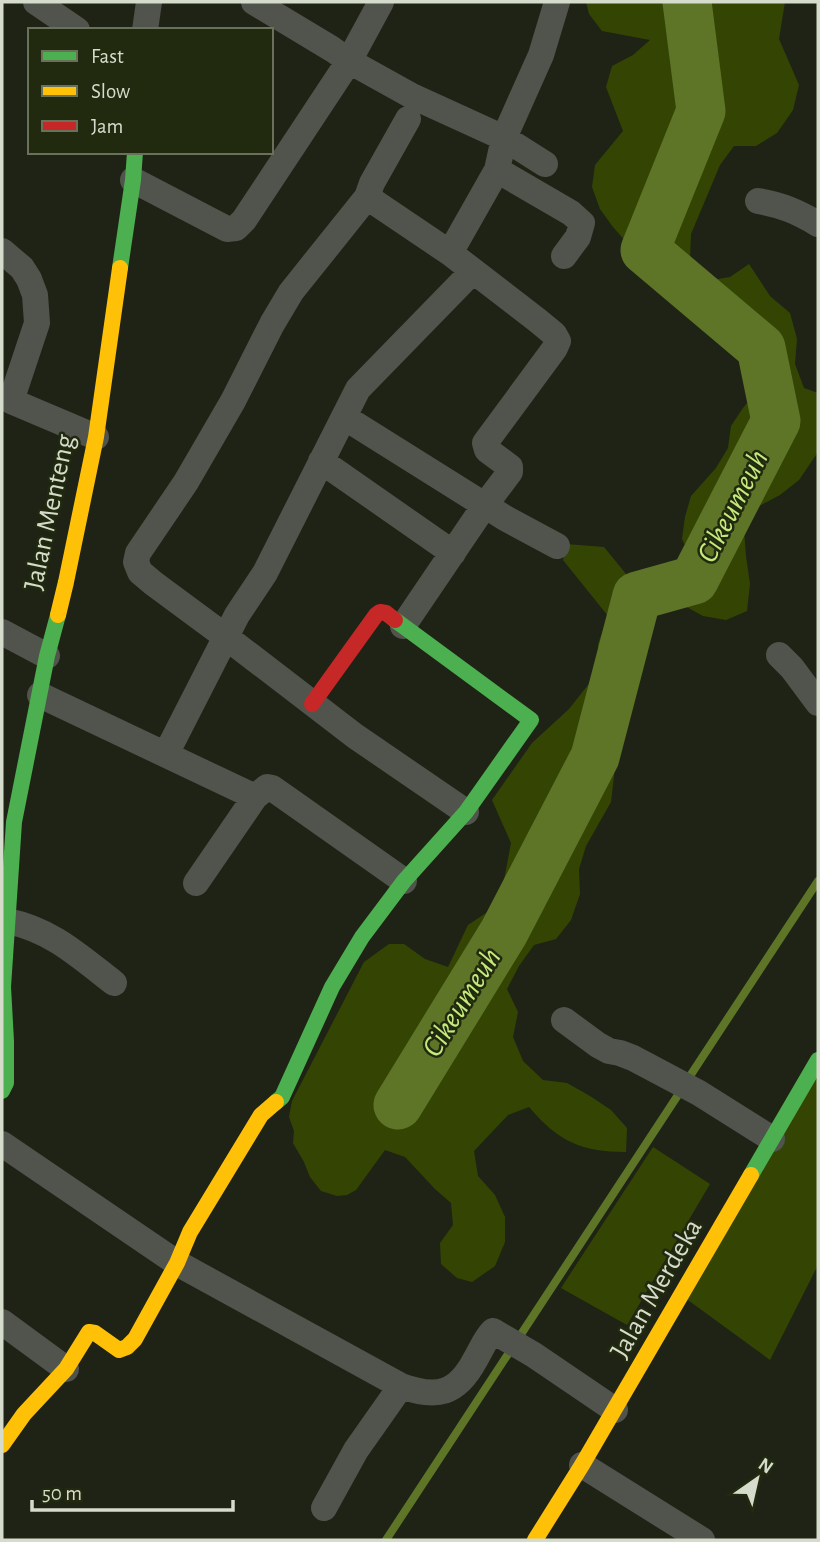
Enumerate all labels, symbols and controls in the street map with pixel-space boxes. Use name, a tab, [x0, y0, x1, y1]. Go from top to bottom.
legend	[28, 28, 273, 154]
text: Fast	[91, 46, 124, 67]
text: Slow	[91, 81, 130, 102]
text: Jam	[91, 116, 123, 137]
street label: Jalan Menteng	[20, 432, 80, 593]
water label: Cikeumeuh	[692, 445, 774, 567]
water label: Cikeumeuh	[417, 943, 507, 1062]
street label: Jalan Merdeka	[606, 1215, 708, 1363]
north arrow	[722, 1444, 792, 1514]
text: N	[755, 1455, 776, 1478]
scale bar	[32, 1468, 233, 1512]
text: 50 m	[42, 1483, 82, 1504]

